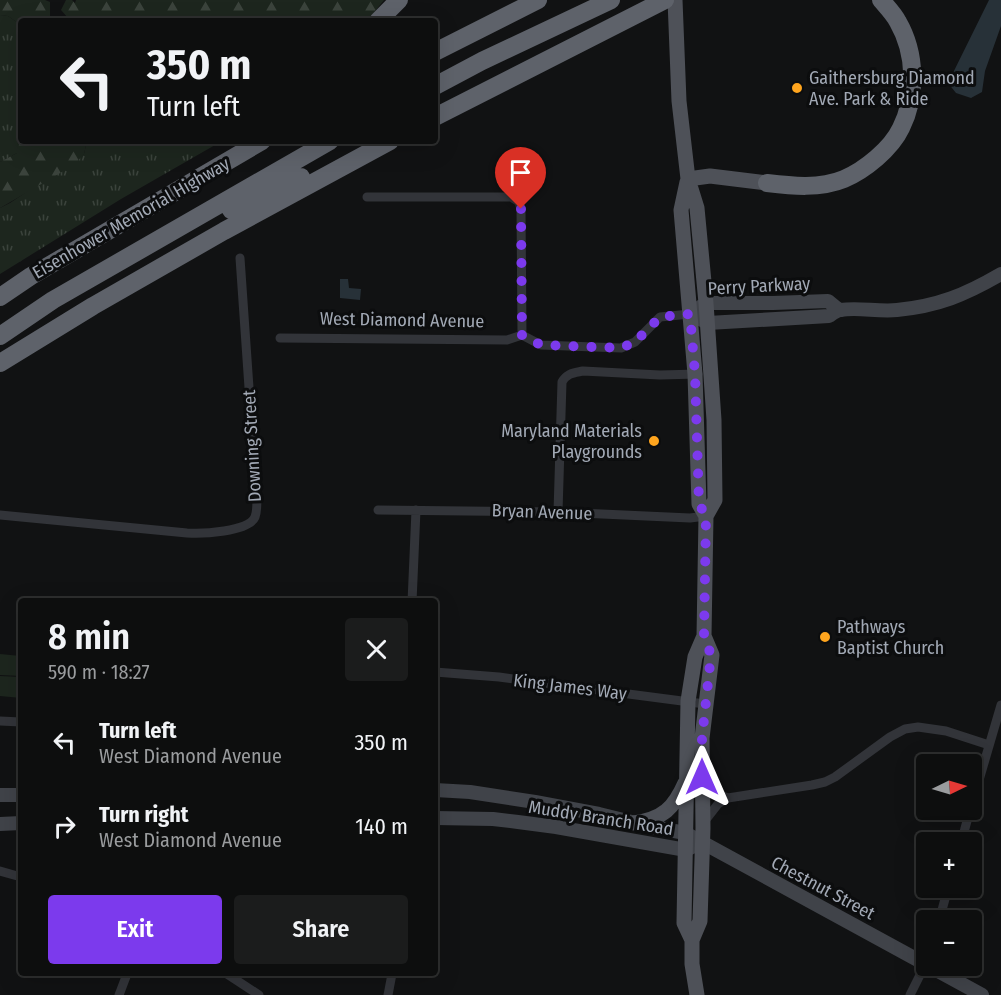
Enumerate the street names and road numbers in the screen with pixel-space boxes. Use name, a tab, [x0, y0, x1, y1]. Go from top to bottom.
street label: Eisenhower Memorial Highway	[28, 152, 234, 284]
street label: Perry Parkway	[707, 272, 811, 300]
street label: West Diamond Avenue	[320, 308, 485, 332]
street label: Downing Street	[238, 389, 266, 503]
street label: Bryan Avenue	[491, 499, 593, 525]
street label: King James Way	[512, 669, 628, 705]
street label: Muddy Branch Road	[527, 796, 675, 840]
street label: Chestnut Street	[767, 851, 879, 925]

